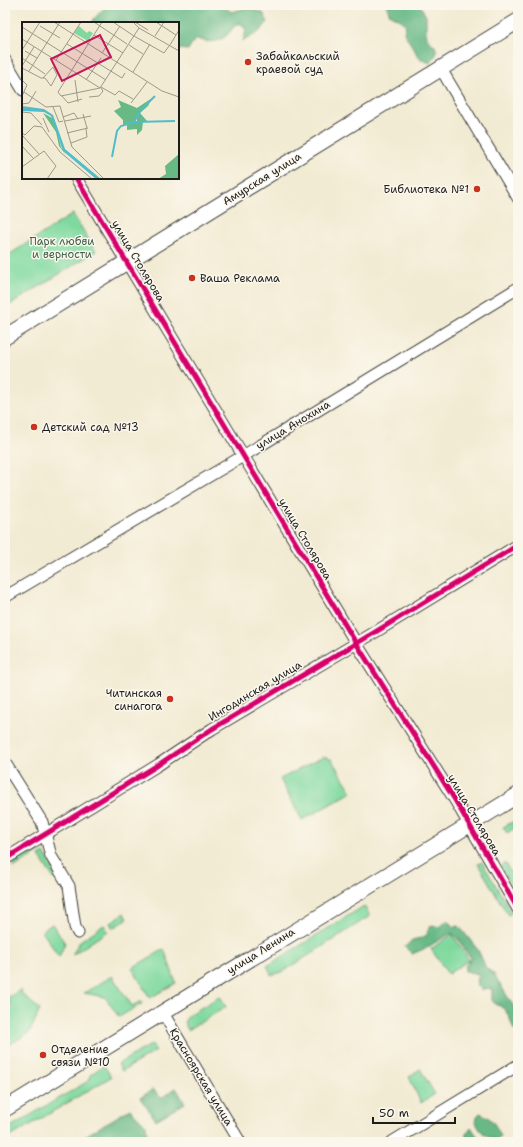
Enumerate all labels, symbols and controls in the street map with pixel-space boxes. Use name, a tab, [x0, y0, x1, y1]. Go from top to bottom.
inset map	[22, 22, 179, 179]
place label: Забайкальский краевой суд	[256, 49, 340, 77]
marker: Забайкальский краевой суд	[243, 57, 253, 67]
street label: Амурская улица	[220, 149, 304, 209]
place label: Библиотека №1	[383, 182, 469, 197]
marker: Библиотека №1	[472, 184, 482, 194]
street label: улица Столярова	[108, 217, 168, 305]
park label: Парк любви и верности	[29, 234, 95, 262]
place label: Ваша Реклама	[200, 271, 280, 286]
marker: Ваша Реклама	[187, 273, 197, 283]
street label: улица Анохина	[253, 397, 333, 453]
place label: Детский сад №13	[42, 420, 139, 435]
marker: Детский сад №13	[29, 422, 39, 432]
street label: улица Столярова	[275, 495, 335, 583]
street label: Ингодинская улица	[206, 657, 305, 725]
place label: Читинская синагога	[106, 686, 162, 714]
marker: Читинская синагога	[165, 694, 175, 704]
street label: улица Столярова	[444, 771, 504, 859]
street label: улица Ленина	[224, 924, 298, 978]
street label: Красноярская улица	[166, 1025, 236, 1129]
place label: Отделение связи №10	[51, 1042, 110, 1070]
marker: Отделение связи №10	[38, 1050, 48, 1060]
scale bar	[373, 1099, 455, 1125]
text: 50 m	[379, 1105, 409, 1121]

